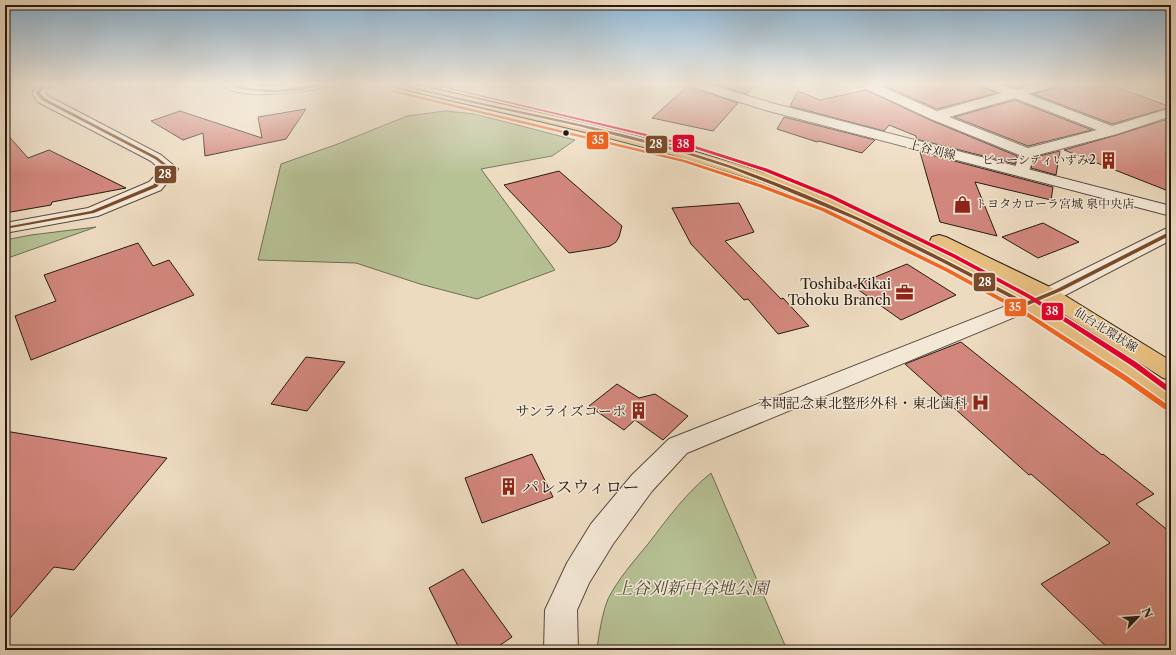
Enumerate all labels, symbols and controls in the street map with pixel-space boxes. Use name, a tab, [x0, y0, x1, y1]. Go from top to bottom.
unlabelled marker	[561, 128, 571, 138]
line badge: 35	[586, 131, 609, 150]
text: 35	[592, 133, 604, 147]
line badge: 38	[672, 134, 695, 153]
line badge: 28	[645, 135, 668, 154]
street label: 上谷刈線	[907, 136, 957, 163]
text: 28	[649, 137, 663, 151]
text: 38	[677, 137, 690, 151]
building icon: ビューシティいずみ2	[1099, 150, 1119, 170]
place label: ビューシティいずみ2	[982, 152, 1096, 167]
line badge: 28	[154, 165, 177, 184]
text: 28	[158, 167, 172, 181]
shop icon: トヨタカローラ宮城 泉中央店	[952, 194, 972, 214]
place label: トヨタカローラ宮城 泉中央店	[975, 196, 1134, 211]
line badge: 28	[973, 272, 996, 292]
place label: Toshiba Kikai Tohoku Branch	[788, 275, 891, 309]
text: 28	[978, 275, 992, 289]
office icon: Toshiba Kikai Tohoku Branch	[894, 282, 914, 302]
line badge: 35	[1004, 298, 1027, 317]
text: 35	[1009, 300, 1021, 314]
line badge: 38	[1041, 302, 1064, 321]
text: 38	[1046, 304, 1059, 318]
street label: 仙台北環状線	[1072, 304, 1141, 355]
hospital icon: 本間記念東北整形外科・東北歯科	[971, 393, 991, 413]
place label: 本間記念東北整形外科・東北歯科	[758, 394, 968, 412]
building icon: サンライズコーポ	[629, 401, 649, 421]
place label: サンライズコーポ	[515, 402, 626, 420]
building icon: パレスウィロー	[499, 477, 519, 497]
place label: パレスウィロー	[522, 477, 639, 497]
park label: 上谷刈新中谷地公園	[616, 578, 771, 598]
north arrow	[1118, 597, 1158, 637]
text: N	[1139, 605, 1156, 620]

